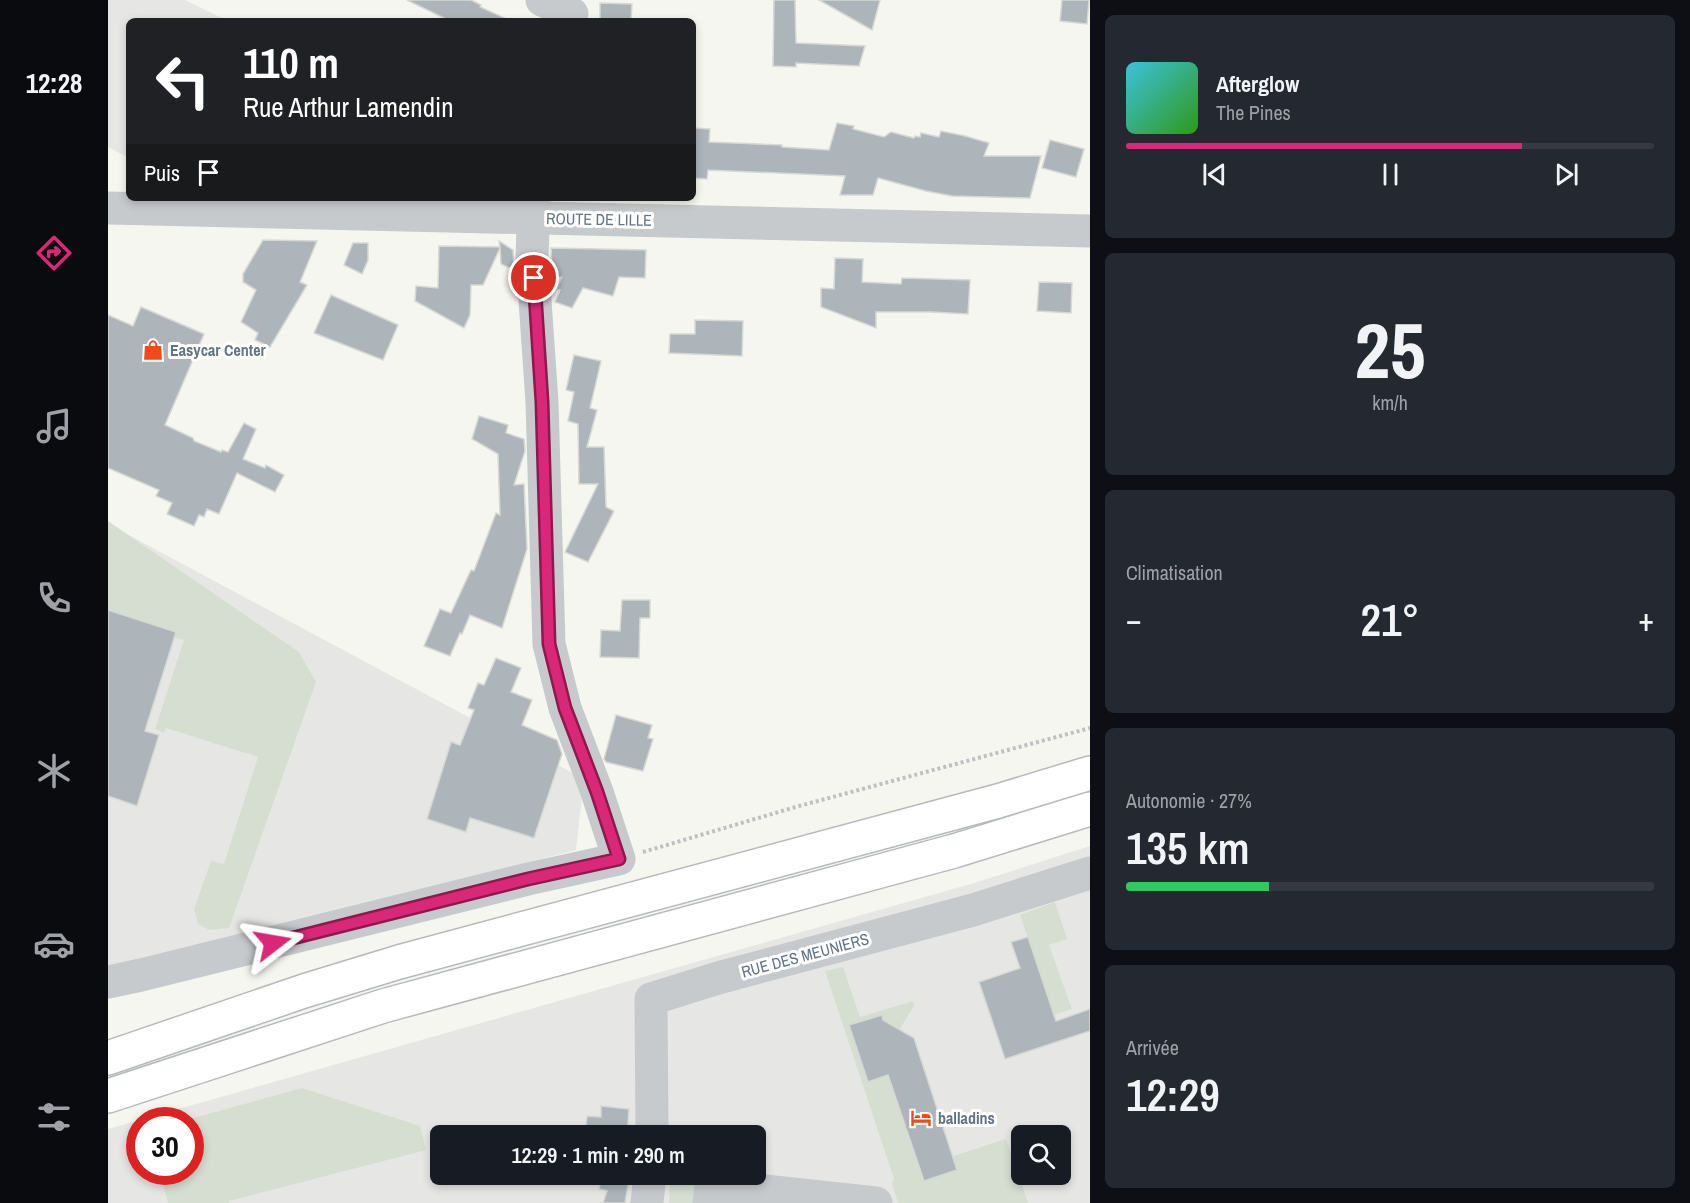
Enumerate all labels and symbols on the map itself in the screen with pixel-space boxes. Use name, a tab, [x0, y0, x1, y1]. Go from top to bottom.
street label: ROUTE DE LILLE	[546, 207, 652, 231]
pin	[508, 252, 559, 303]
shop icon: Easycar Center	[141, 338, 165, 362]
place label: Easycar Center	[170, 339, 266, 361]
position arrow	[241, 911, 305, 975]
street label: RUE DES MEUNIERS	[739, 927, 871, 983]
hotel icon: balladins	[909, 1106, 933, 1130]
speed limit sign: 30	[126, 1107, 204, 1185]
place label: balladins	[938, 1107, 995, 1129]

